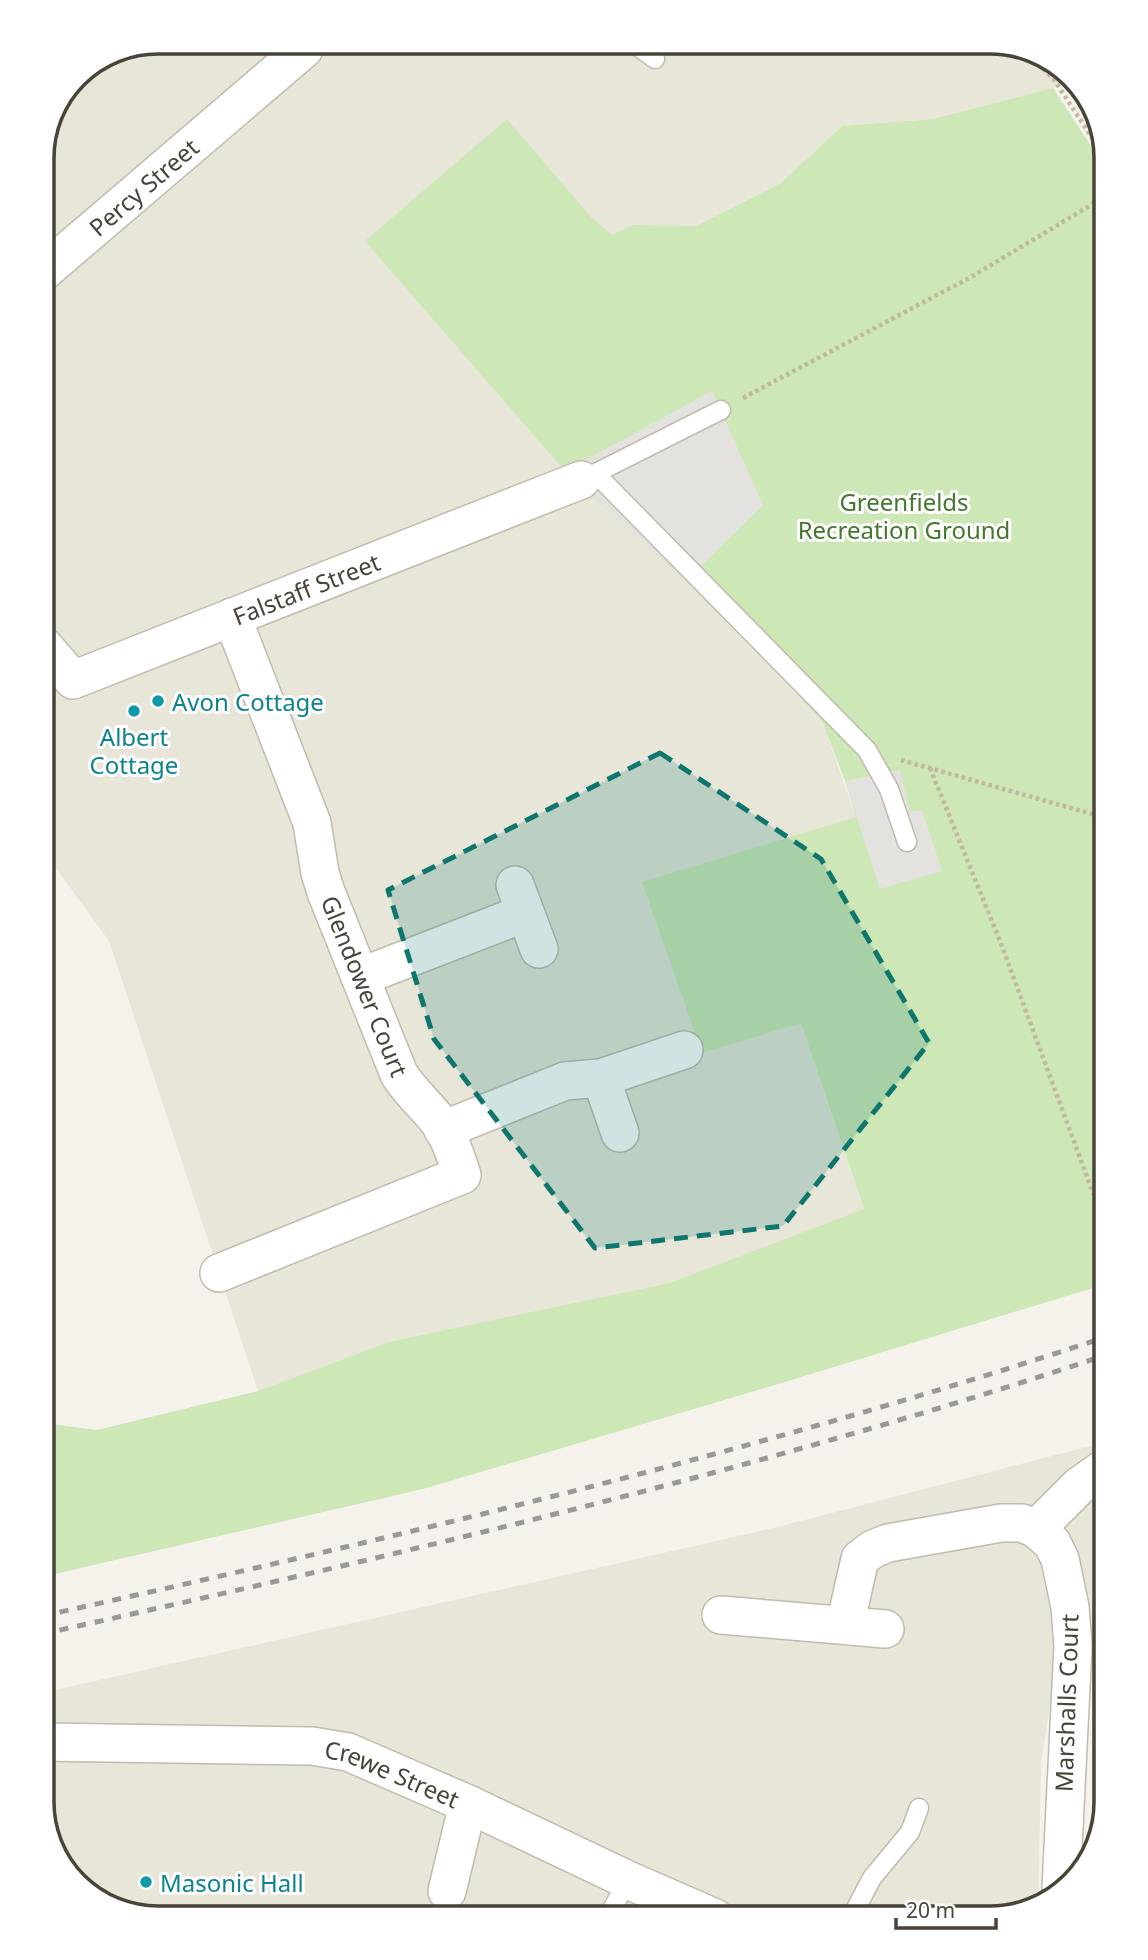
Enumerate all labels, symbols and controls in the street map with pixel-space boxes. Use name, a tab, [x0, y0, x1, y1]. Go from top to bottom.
street label: Percy Street	[81, 130, 205, 243]
park label: Greenfields Recreation Ground	[798, 485, 1010, 546]
street label: Falstaff Street	[228, 544, 385, 632]
place label: Avon Cottage	[172, 685, 324, 718]
marker: Avon Cottage	[150, 693, 166, 709]
marker: Albert Cottage	[126, 703, 142, 719]
place label: Albert Cottage	[90, 720, 178, 781]
street label: Glendower Court	[314, 891, 416, 1082]
street label: Marshalls Court	[1046, 1613, 1086, 1793]
street label: Crewe Street	[322, 1732, 465, 1815]
place label: Masonic Hall	[160, 1866, 304, 1899]
marker: Masonic Hall	[138, 1874, 154, 1890]
scale bar	[896, 1886, 996, 1930]
text: 20 m	[906, 1896, 955, 1924]

